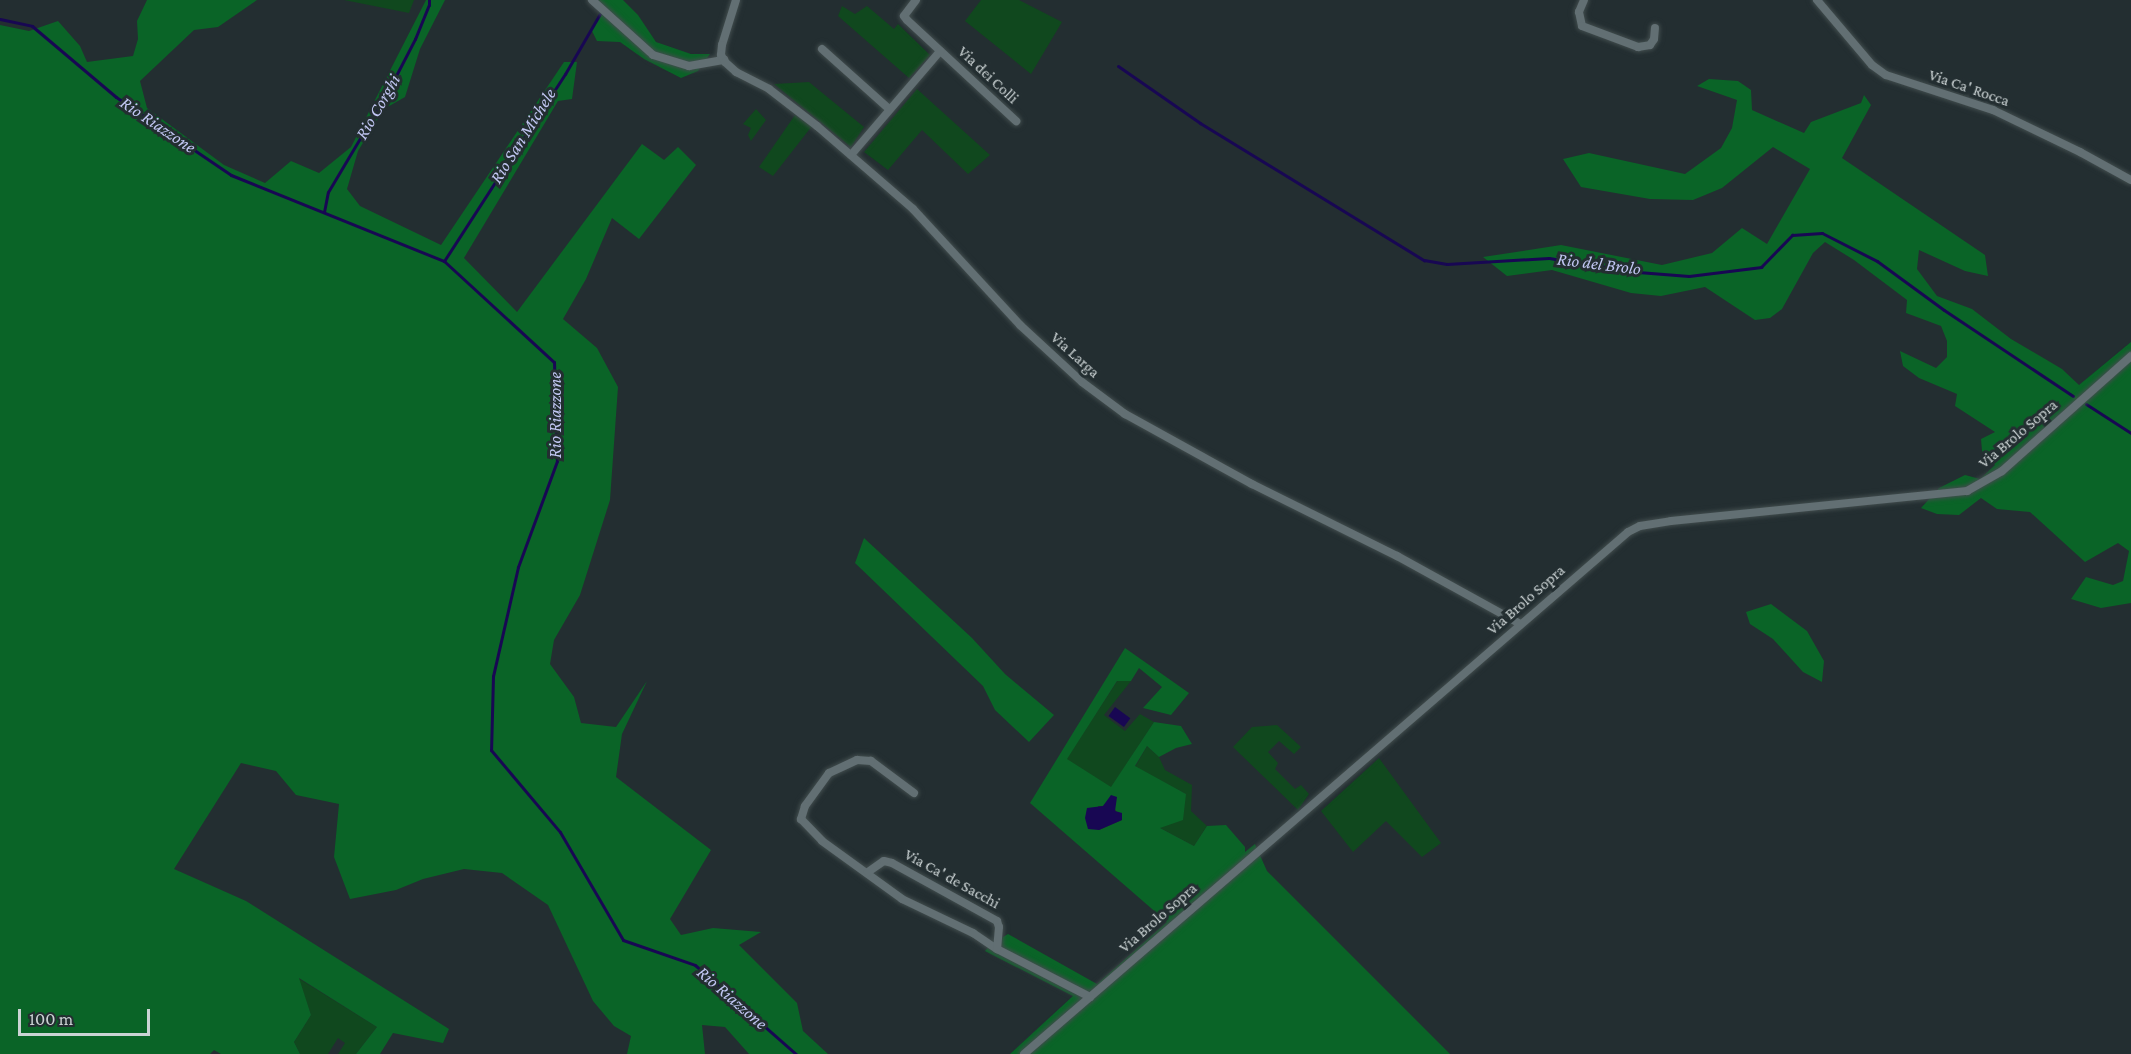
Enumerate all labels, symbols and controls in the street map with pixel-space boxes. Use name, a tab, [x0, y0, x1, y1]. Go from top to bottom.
street label: Via dei Colli	[954, 42, 1022, 108]
street label: Via Ca' Rocca	[1926, 65, 2012, 111]
water label: Rio Corghi	[351, 71, 405, 143]
water label: Rio San Michele	[485, 85, 561, 187]
water label: Rio Riazzone	[116, 92, 200, 158]
water label: Rio del Brolo	[1556, 248, 1642, 280]
street label: Via Larga	[1047, 328, 1103, 382]
water label: Rio Riazzone	[544, 372, 566, 458]
street label: Via Brolo Sopra	[1975, 395, 2061, 473]
street label: Via Brolo Sopra	[1483, 561, 1569, 639]
street label: Via Ca' de Sacchi	[901, 845, 1003, 913]
street label: Via Brolo Sopra	[1115, 879, 1201, 957]
water label: Rio Riazzone	[692, 962, 772, 1034]
scale bar	[21, 997, 153, 1035]
text: 100 m	[29, 1009, 73, 1029]

